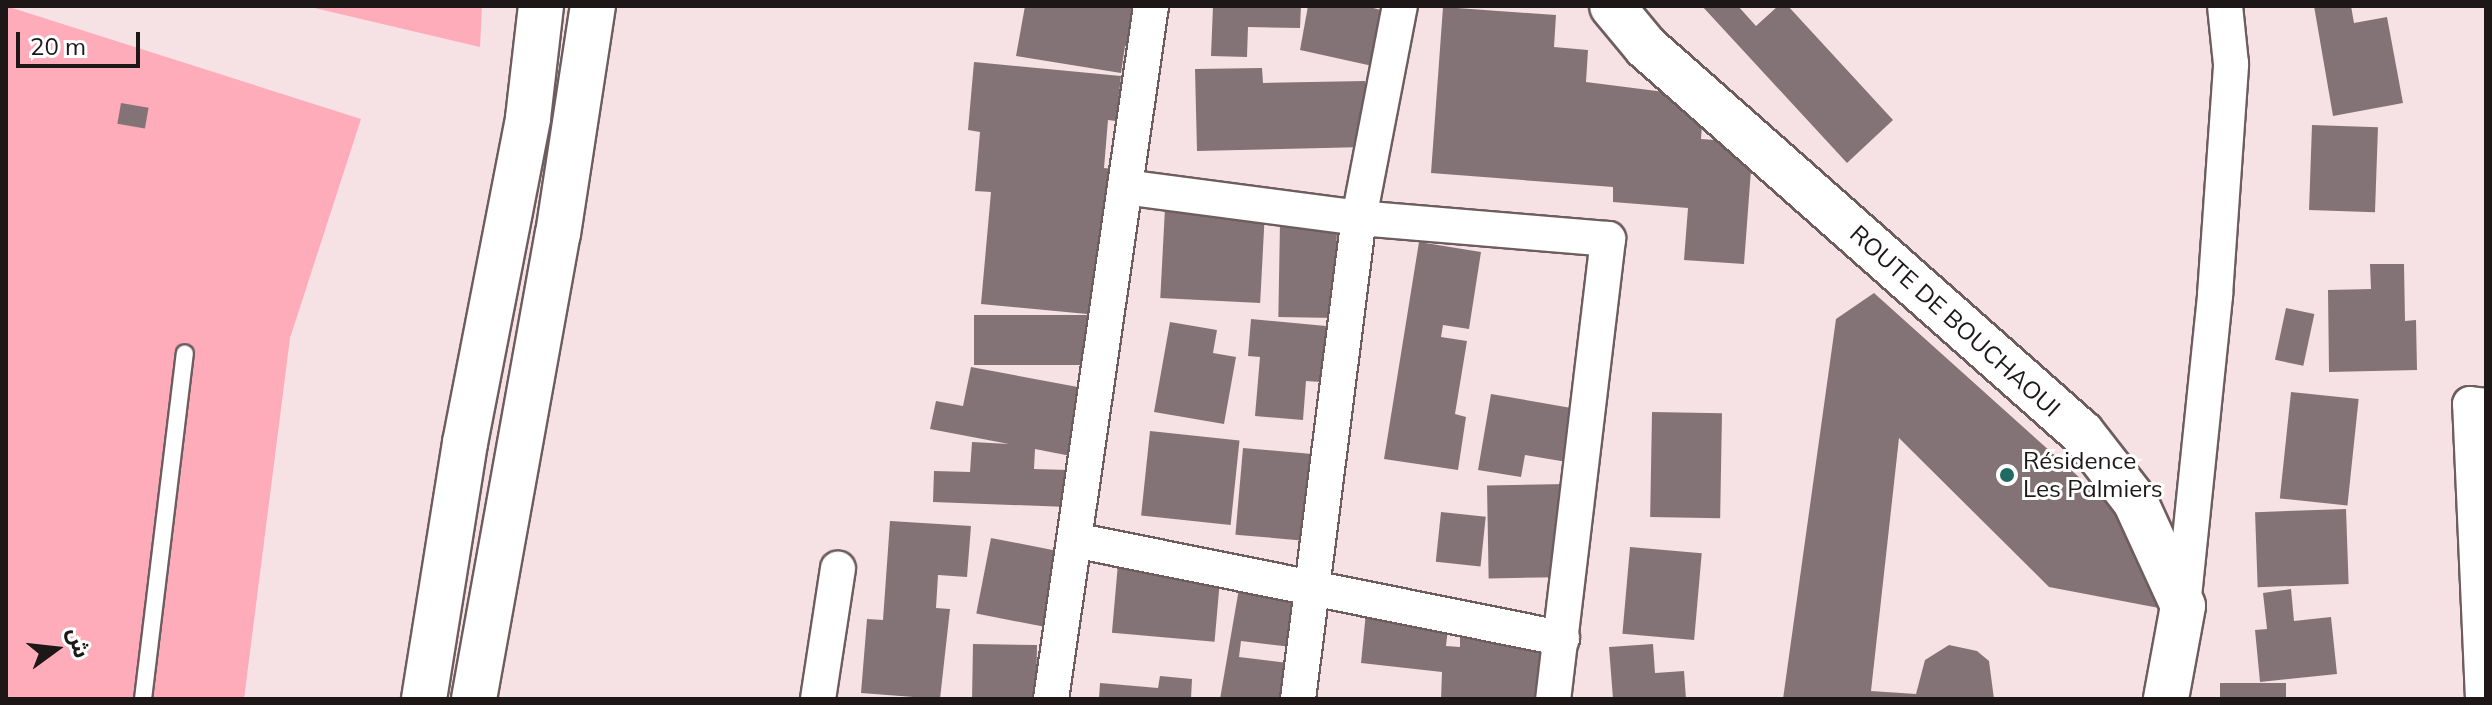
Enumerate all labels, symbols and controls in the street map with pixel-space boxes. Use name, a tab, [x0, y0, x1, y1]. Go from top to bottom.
scale bar	[20, 16, 144, 66]
text: 20 m	[30, 31, 86, 61]
street label: ROUTE DE BOUCHAOUI	[1844, 219, 2066, 423]
place label: Résidence Les Palmiers	[2023, 447, 2163, 503]
marker: Résidence Les Palmiers	[1998, 466, 2016, 484]
north arrow	[16, 609, 96, 689]
text: ش	[62, 625, 97, 661]

